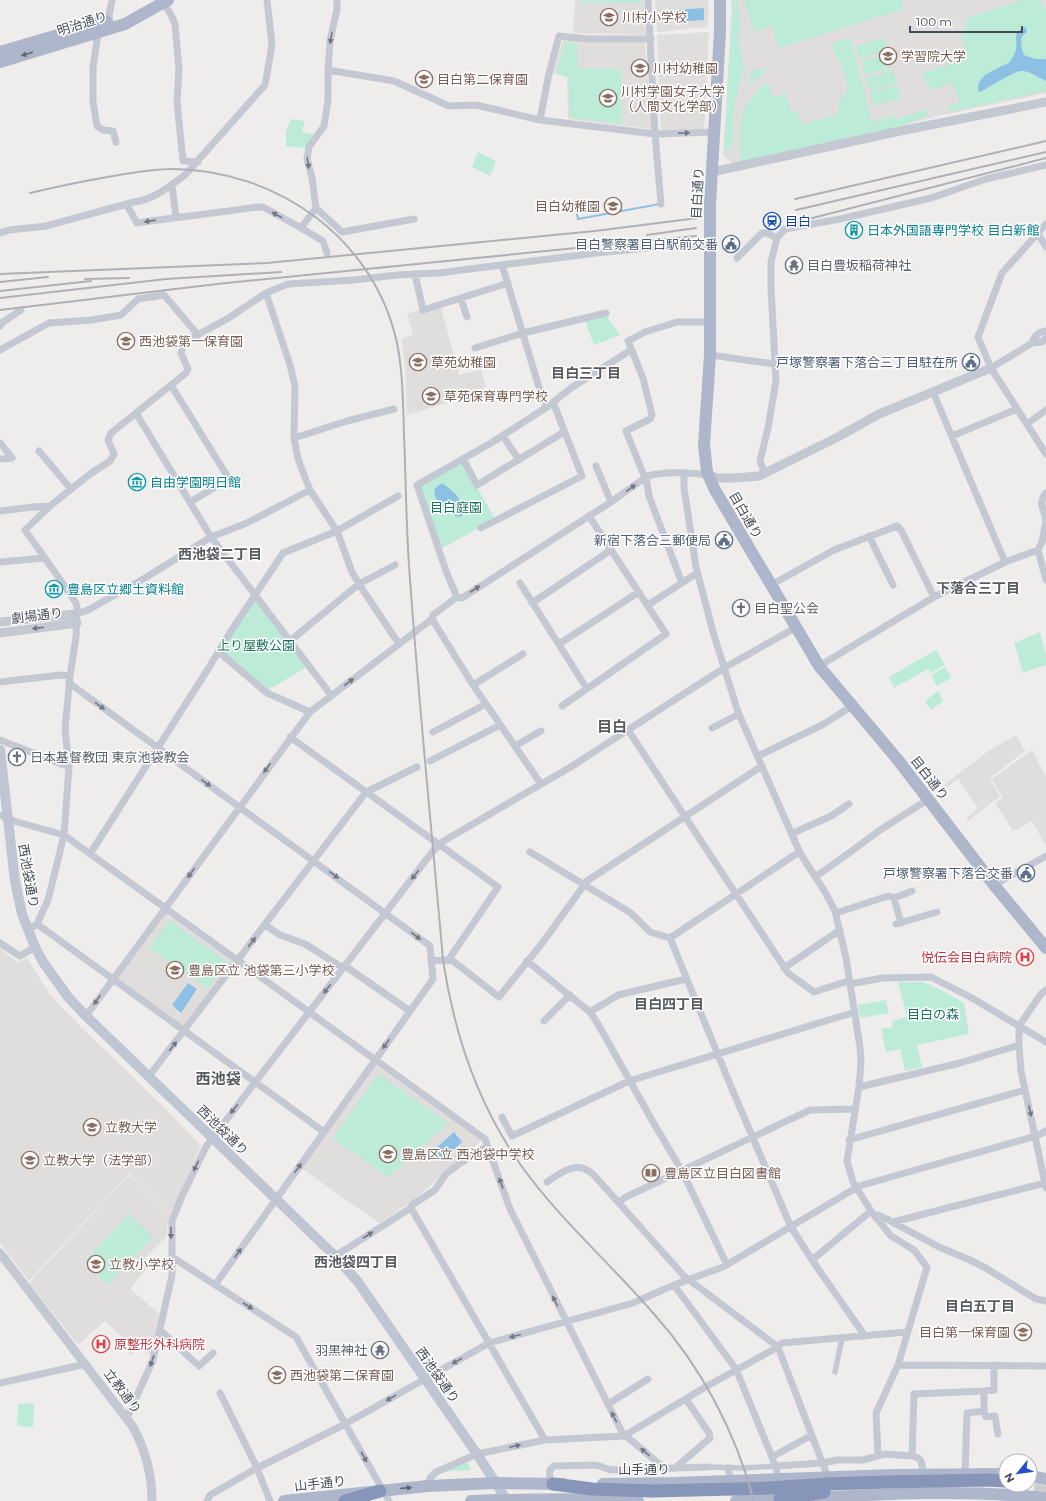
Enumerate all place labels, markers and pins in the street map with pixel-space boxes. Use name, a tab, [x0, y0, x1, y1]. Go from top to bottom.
school or university icon: 川村小学校	[599, 7, 619, 27]
place label: 川村小学校	[622, 9, 687, 25]
school or university icon: 学習院大学	[878, 46, 898, 66]
place label: 学習院大学	[901, 48, 966, 64]
school or university icon: 川村幼稚園	[630, 58, 650, 78]
place label: 川村幼稚園	[653, 60, 718, 76]
school or university icon: 目白第二保育園	[414, 69, 434, 89]
place label: 目白第二保育園	[437, 71, 528, 87]
place label: 川村学園女子大学 （人間文化学部）	[621, 83, 725, 114]
school or university icon: 川村学園女子大学 （人間文化学部）	[598, 88, 618, 108]
school or university icon: 目白幼稚園	[603, 196, 623, 216]
place label: 目白幼稚園	[535, 198, 600, 214]
station icon: 目白	[762, 211, 782, 231]
place label: 目白	[785, 213, 811, 229]
building icon: 日本外国語専門学校 目白新館	[844, 220, 864, 240]
place label: 日本外国語専門学校 目白新館	[867, 222, 1039, 238]
public building icon: 目白警察署目白駅前交番	[721, 234, 741, 254]
place label: 目白警察署目白駅前交番	[575, 236, 718, 252]
temple icon: 目白豊坂稲荷神社	[784, 255, 804, 275]
place label: 目白豊坂稲荷神社	[807, 257, 911, 273]
school or university icon: 西池袋第一保育園	[116, 331, 136, 351]
place label: 西池袋第一保育園	[139, 333, 243, 349]
school or university icon: 草苑幼稚園	[408, 352, 428, 372]
public building icon: 戸塚警察署下落合三丁目駐在所	[961, 352, 981, 372]
place label: 草苑幼稚園	[431, 354, 496, 370]
place label: 戸塚警察署下落合三丁目駐在所	[776, 354, 958, 370]
school or university icon: 草苑保育専門学校	[421, 386, 441, 406]
place label: 草苑保育専門学校	[444, 388, 548, 404]
museum icon: 自由学園明日館	[127, 472, 147, 492]
place label: 自由学園明日館	[150, 474, 241, 490]
public building icon: 新宿下落合三郵便局	[714, 530, 734, 550]
place label: 新宿下落合三郵便局	[594, 532, 711, 548]
museum icon: 豊島区立郷土資料館	[44, 579, 64, 599]
place label: 豊島区立郷土資料館	[67, 581, 184, 597]
church icon: 目白聖公会	[731, 598, 751, 618]
place label: 目白聖公会	[754, 600, 819, 616]
church icon: 日本基督教団 東京池袋教会	[7, 747, 27, 767]
place label: 日本基督教団 東京池袋教会	[30, 749, 189, 765]
public building icon: 戸塚警察署下落合交番	[1016, 863, 1036, 883]
place label: 戸塚警察署下落合交番	[883, 865, 1013, 881]
hospital icon: 悦伝会目白病院	[1015, 947, 1035, 967]
place label: 悦伝会目白病院	[921, 949, 1012, 965]
school or university icon: 豊島区立 池袋第三小学校	[165, 960, 185, 980]
place label: 豊島区立 池袋第三小学校	[188, 962, 334, 978]
school or university icon: 立教大学	[82, 1117, 102, 1137]
place label: 立教大学	[105, 1119, 157, 1135]
school or university icon: 豊島区立 西池袋中学校	[378, 1144, 398, 1164]
place label: 豊島区立 西池袋中学校	[401, 1146, 534, 1162]
school or university icon: 立教大学（法学部）	[20, 1150, 40, 1170]
place label: 立教大学（法学部）	[43, 1152, 160, 1168]
library icon: 豊島区立目白図書館	[641, 1163, 661, 1183]
place label: 豊島区立目白図書館	[664, 1165, 781, 1181]
school or university icon: 立教小学校	[86, 1254, 106, 1274]
place label: 立教小学校	[109, 1256, 174, 1272]
school or university icon: 目白第一保育園	[1013, 1322, 1033, 1342]
place label: 目白第一保育園	[919, 1324, 1010, 1340]
hospital icon: 原整形外科病院	[91, 1334, 111, 1354]
place label: 原整形外科病院	[114, 1336, 205, 1352]
temple icon: 羽黒神社	[370, 1340, 390, 1360]
place label: 羽黒神社	[315, 1342, 367, 1358]
school or university icon: 西池袋第二保育園	[267, 1365, 287, 1385]
place label: 西池袋第二保育園	[290, 1367, 394, 1383]

